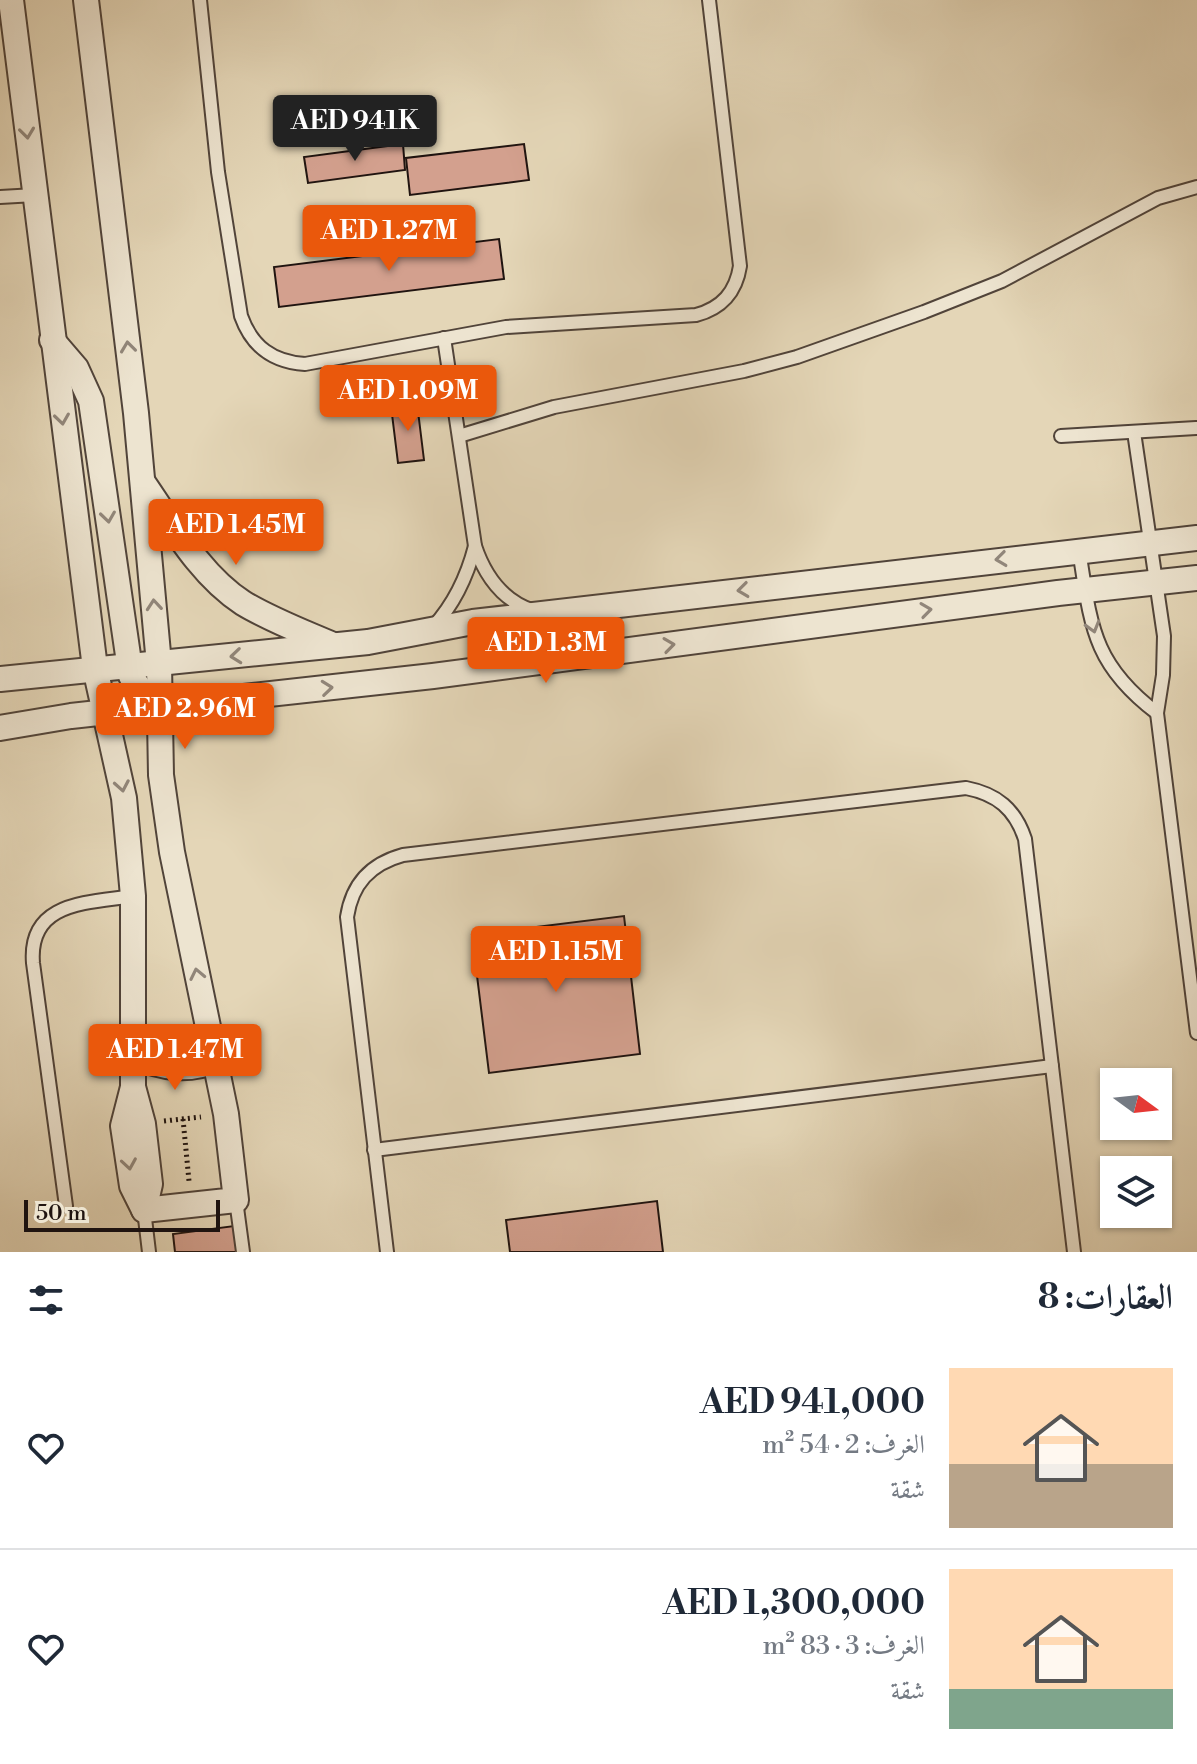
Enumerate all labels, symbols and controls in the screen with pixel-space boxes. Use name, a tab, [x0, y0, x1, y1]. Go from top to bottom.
pin: AED 941K	[272, 95, 438, 163]
text: AED 941K	[291, 105, 419, 137]
one-way arrow	[18, 126, 35, 140]
pin: AED 1.27M	[297, 205, 481, 273]
text: AED 1.27M	[321, 215, 457, 247]
one-way arrow	[119, 340, 136, 353]
pin: AED 1.09M	[316, 365, 500, 433]
text: AED 1.09M	[338, 375, 478, 407]
one-way arrow	[53, 412, 70, 426]
pin: AED 1.45M	[144, 499, 328, 567]
text: AED 1.45M	[166, 509, 306, 541]
one-way arrow	[99, 510, 116, 524]
one-way arrow	[994, 550, 1008, 567]
one-way arrow	[736, 581, 749, 598]
one-way arrow	[145, 598, 162, 611]
one-way arrow	[920, 602, 933, 619]
pin: AED 1.3M	[463, 617, 629, 685]
one-way arrow	[1084, 619, 1100, 633]
text: AED 1.3M	[485, 627, 607, 659]
one-way arrow	[663, 636, 676, 653]
one-way arrow	[229, 647, 242, 664]
one-way arrow	[321, 679, 334, 696]
pin: AED 2.96M	[93, 683, 277, 751]
text: AED 2.96M	[114, 693, 256, 725]
one-way arrow	[113, 779, 130, 792]
pin: AED 1.15M	[464, 926, 648, 994]
text: AED 1.15M	[489, 936, 623, 968]
one-way arrow	[189, 967, 206, 981]
pin: AED 1.47M	[83, 1024, 267, 1092]
text: AED 1.47M	[106, 1034, 244, 1066]
north arrow	[1100, 1068, 1172, 1140]
map controls	[1100, 1068, 1172, 1228]
button: layers	[1100, 1156, 1172, 1228]
one-way arrow	[119, 1157, 136, 1170]
scale bar	[24, 1196, 220, 1232]
text: 50 m	[36, 1200, 87, 1227]
text: العقارات: 8	[1038, 1277, 1173, 1319]
icon: filters	[24, 1278, 68, 1322]
text: AED 941,000	[700, 1382, 925, 1424]
icon: home	[1013, 1400, 1109, 1496]
icon: heart	[24, 1426, 68, 1470]
text: الغرف: 2 · 54 m²	[762, 1429, 925, 1461]
text: شقة	[891, 1474, 925, 1506]
text: AED 1,300,000	[663, 1583, 925, 1625]
icon: home	[1013, 1601, 1109, 1697]
icon: heart	[24, 1627, 68, 1671]
text: الغرف: 3 · 83 m²	[763, 1630, 925, 1662]
text: شقة	[891, 1675, 925, 1707]

